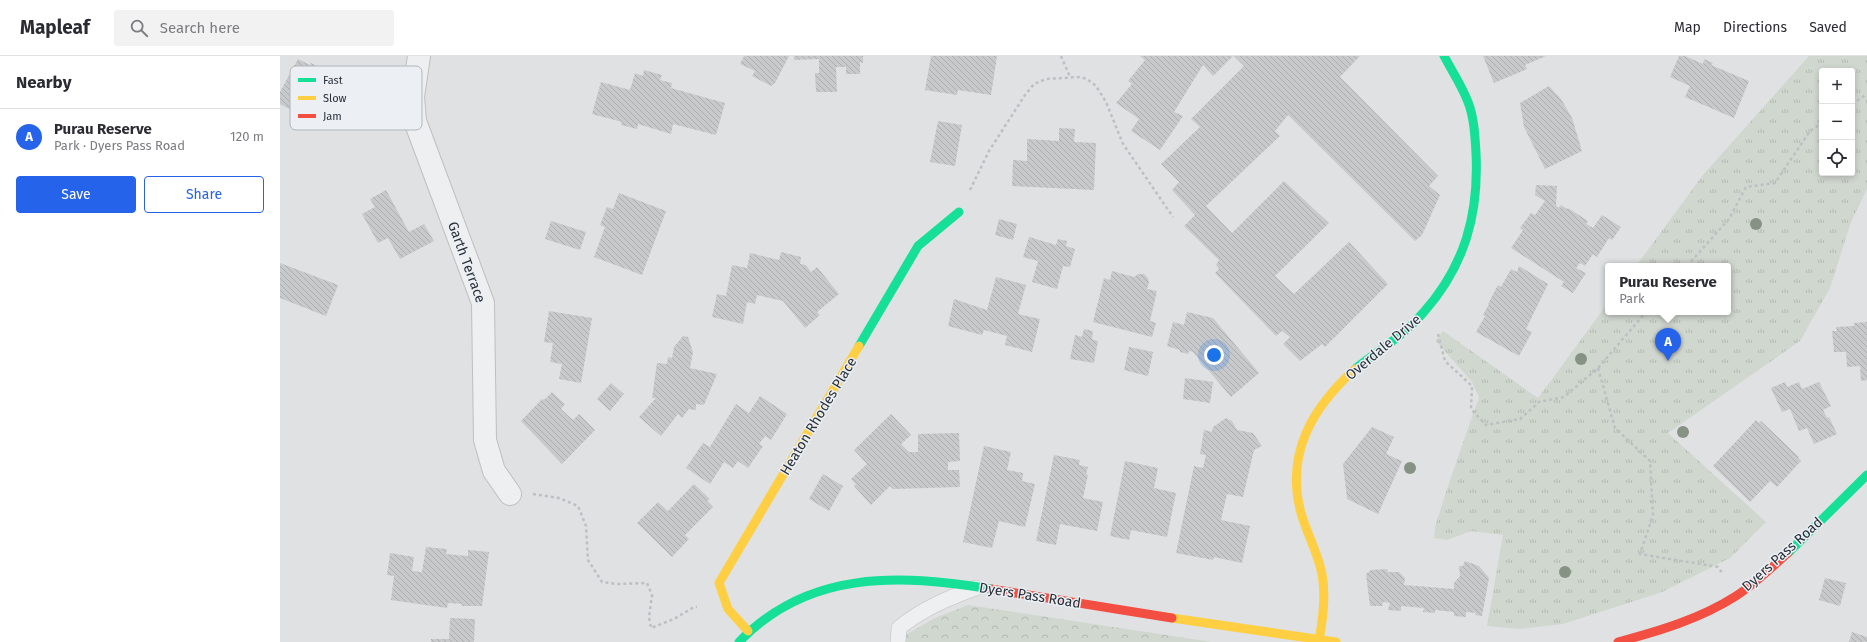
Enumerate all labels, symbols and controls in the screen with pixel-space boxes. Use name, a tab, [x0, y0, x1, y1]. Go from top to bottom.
search box	[114, 10, 394, 46]
text: Mapleaf	[20, 16, 90, 39]
icon: search	[128, 17, 150, 39]
text: Search here	[160, 19, 240, 37]
text: Map	[1674, 19, 1701, 36]
text: Directions	[1723, 19, 1787, 36]
text: Saved	[1809, 19, 1847, 36]
legend	[290, 66, 422, 130]
map controls	[1819, 68, 1855, 176]
button: +	[1819, 68, 1855, 104]
text: Nearby	[16, 72, 71, 93]
text: Fast	[323, 74, 343, 87]
text: Slow	[323, 92, 347, 105]
button: −	[1819, 104, 1855, 140]
text: Jam	[323, 110, 342, 123]
text: Purau Reserve	[54, 120, 152, 138]
text: A	[25, 129, 33, 144]
text: 120 m	[230, 129, 264, 144]
text: Park · Dyers Pass Road	[54, 138, 185, 153]
button: locate	[1819, 140, 1855, 176]
button: Save	[16, 176, 136, 213]
button: Share	[144, 176, 264, 213]
street label: Garth Terrace	[444, 219, 489, 305]
popup	[1605, 263, 1731, 315]
text: Purau Reserve	[1619, 273, 1717, 291]
text: Park	[1619, 291, 1645, 306]
street label: Overdale Drive	[1342, 311, 1424, 384]
pin: A	[1655, 328, 1681, 361]
your location	[1204, 345, 1224, 365]
street label: Heaton Rhodes Place	[777, 354, 860, 478]
street label: Dyers Pass Road	[1738, 514, 1826, 595]
street label: Dyers Pass Road	[978, 579, 1082, 612]

